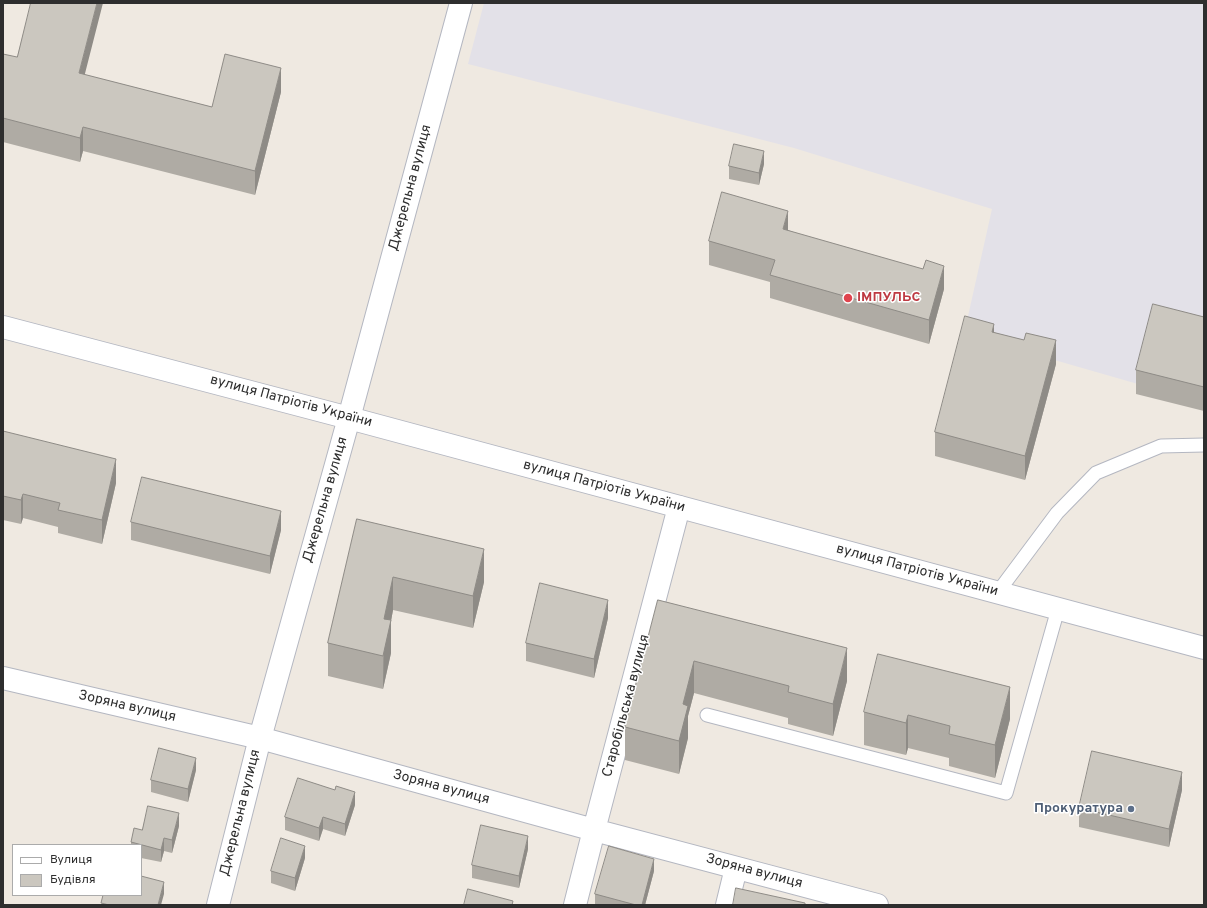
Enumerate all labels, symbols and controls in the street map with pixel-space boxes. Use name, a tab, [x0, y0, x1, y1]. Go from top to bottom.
street label: Джерельна вулиця	[386, 123, 436, 253]
place label: ІМПУЛЬС	[857, 290, 920, 306]
marker: ІМПУЛЬС	[842, 292, 854, 304]
street label: вулиця Патріотів України	[208, 372, 374, 432]
street label: Джерельна вулиця	[300, 435, 352, 565]
street label: вулиця Патріотів України	[521, 457, 687, 517]
street label: вулиця Патріотів України	[834, 541, 1000, 601]
street label: Старобільська вулиця	[600, 633, 654, 779]
street label: Зоряна вулиця	[77, 688, 177, 726]
street label: Джерельна вулиця	[217, 748, 265, 878]
street label: Зоряна вулиця	[391, 767, 491, 809]
place label: Прокуратура	[1034, 801, 1123, 817]
marker: Прокуратура	[1126, 804, 1136, 814]
legend	[12, 844, 142, 896]
street label: Зоряна вулиця	[704, 851, 804, 893]
text: Вулиця	[50, 852, 92, 868]
text: Будівля	[50, 872, 96, 888]

